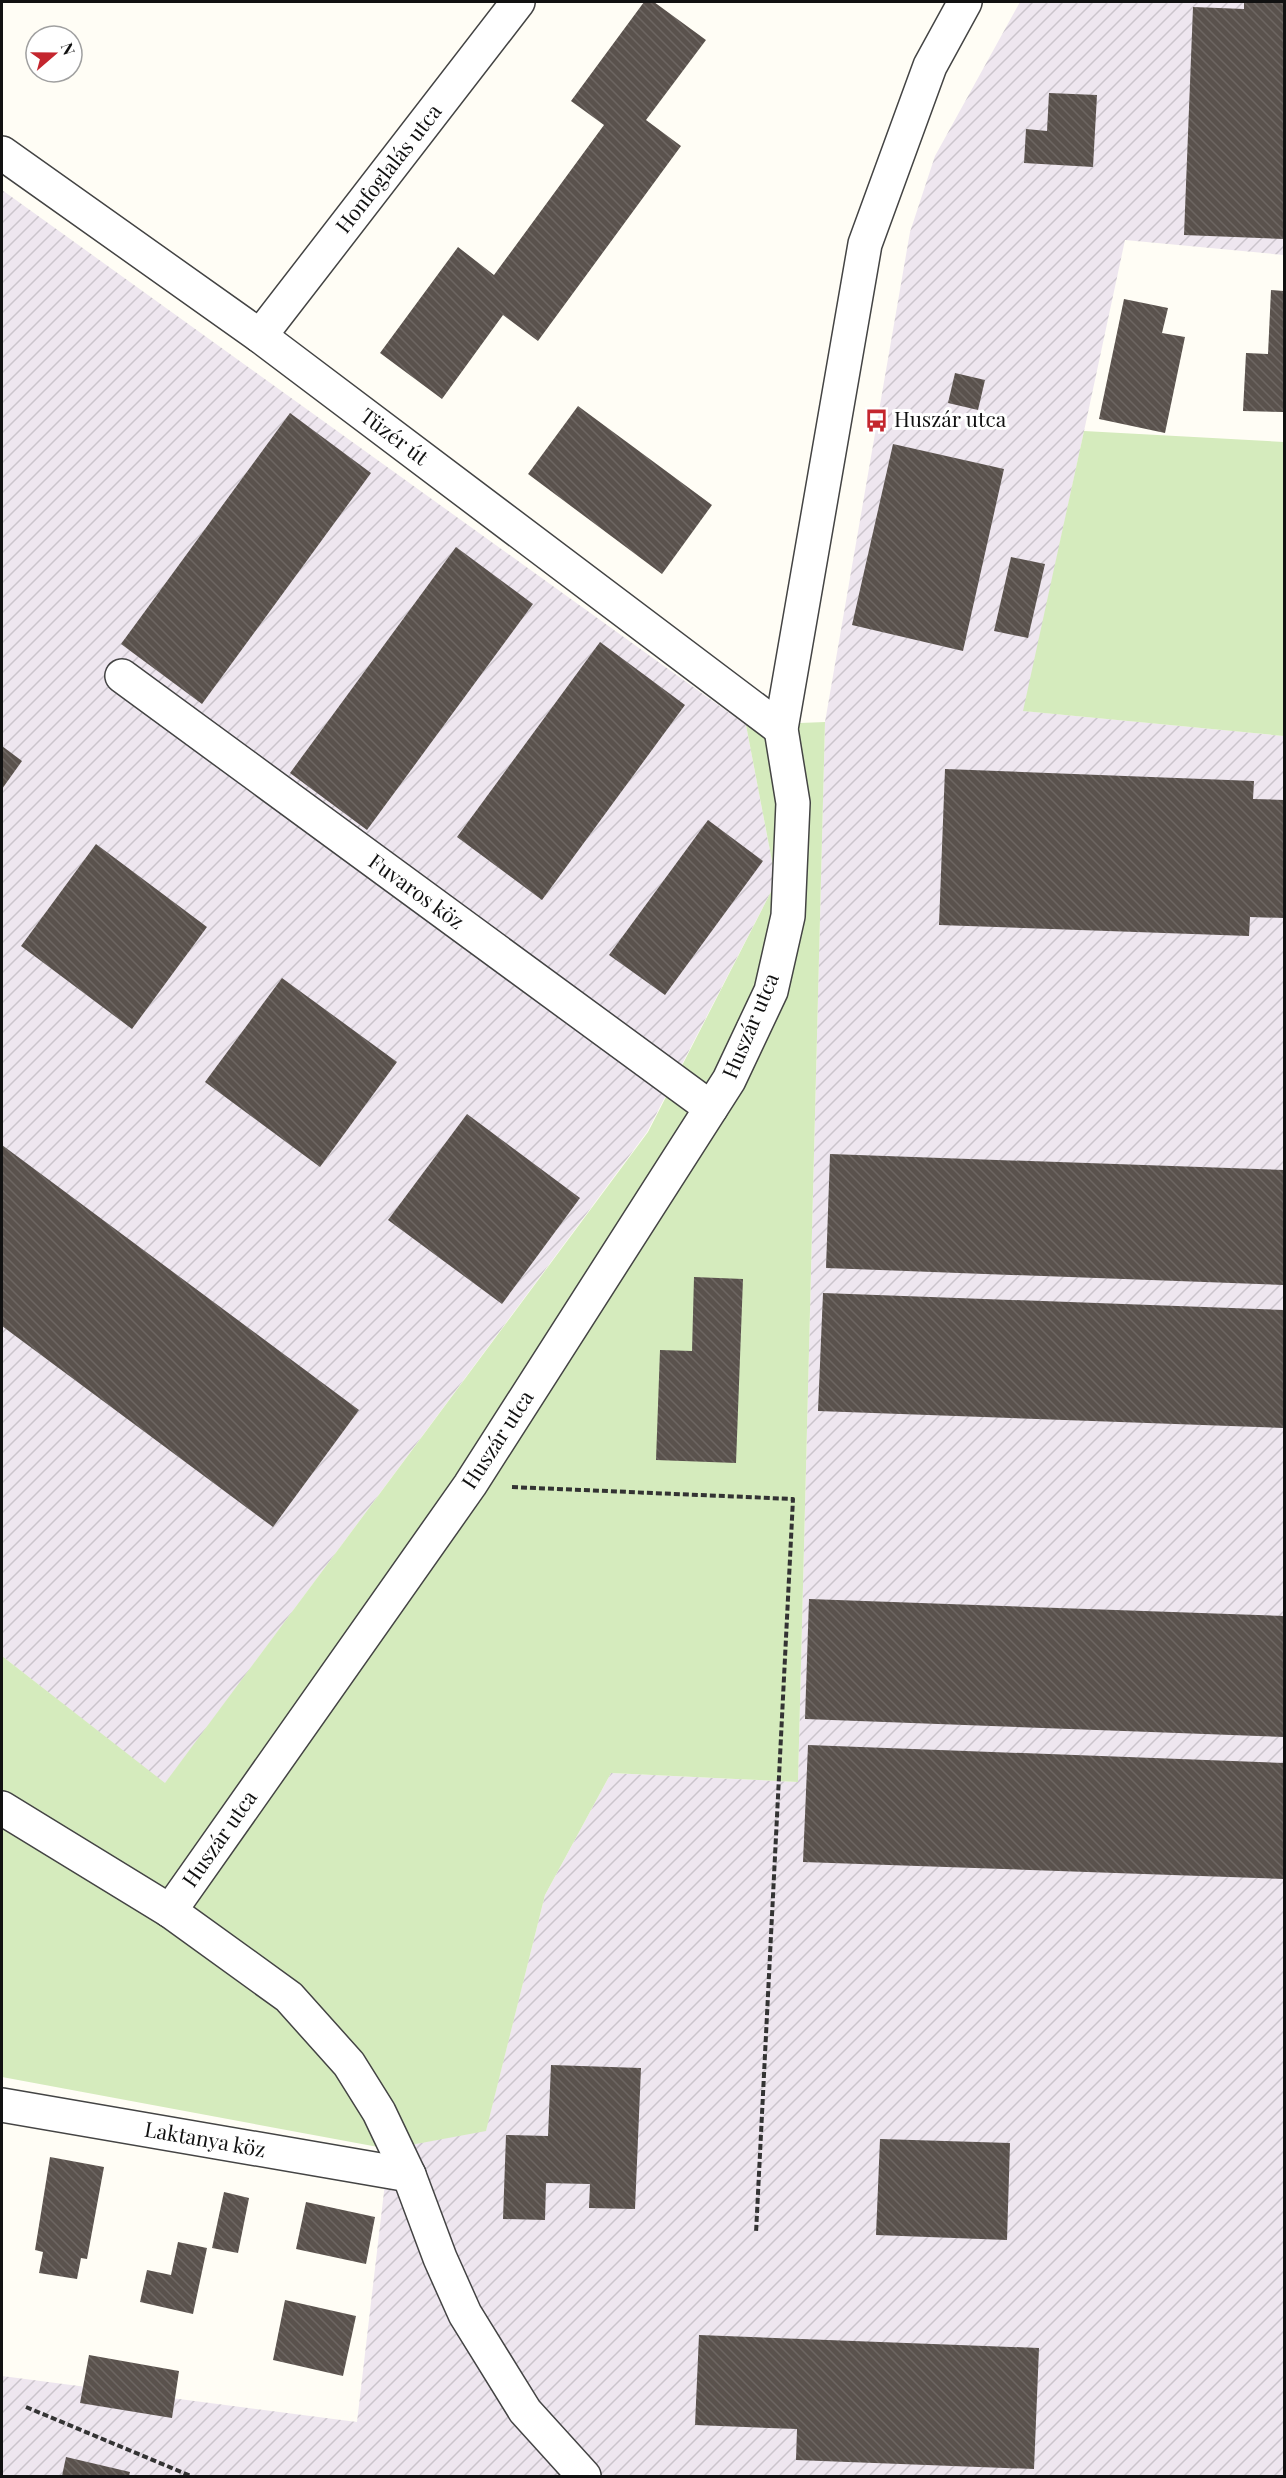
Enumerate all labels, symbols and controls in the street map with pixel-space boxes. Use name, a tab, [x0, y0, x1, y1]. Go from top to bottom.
north arrow	[24, 24, 84, 84]
text: N	[57, 40, 81, 58]
street label: Honfoglalás utca	[328, 97, 447, 238]
street label: Tüzér út	[356, 401, 435, 470]
place label: Huszár utca	[894, 404, 1007, 432]
bus stop icon: Huszár utca	[863, 407, 889, 433]
street label: Fuvaros köz	[364, 846, 471, 935]
street label: Huszár utca	[714, 968, 784, 1082]
street label: Huszár utca	[454, 1384, 539, 1494]
street label: Huszár utca	[175, 1783, 262, 1892]
street label: Laktanya köz	[143, 2114, 268, 2162]

